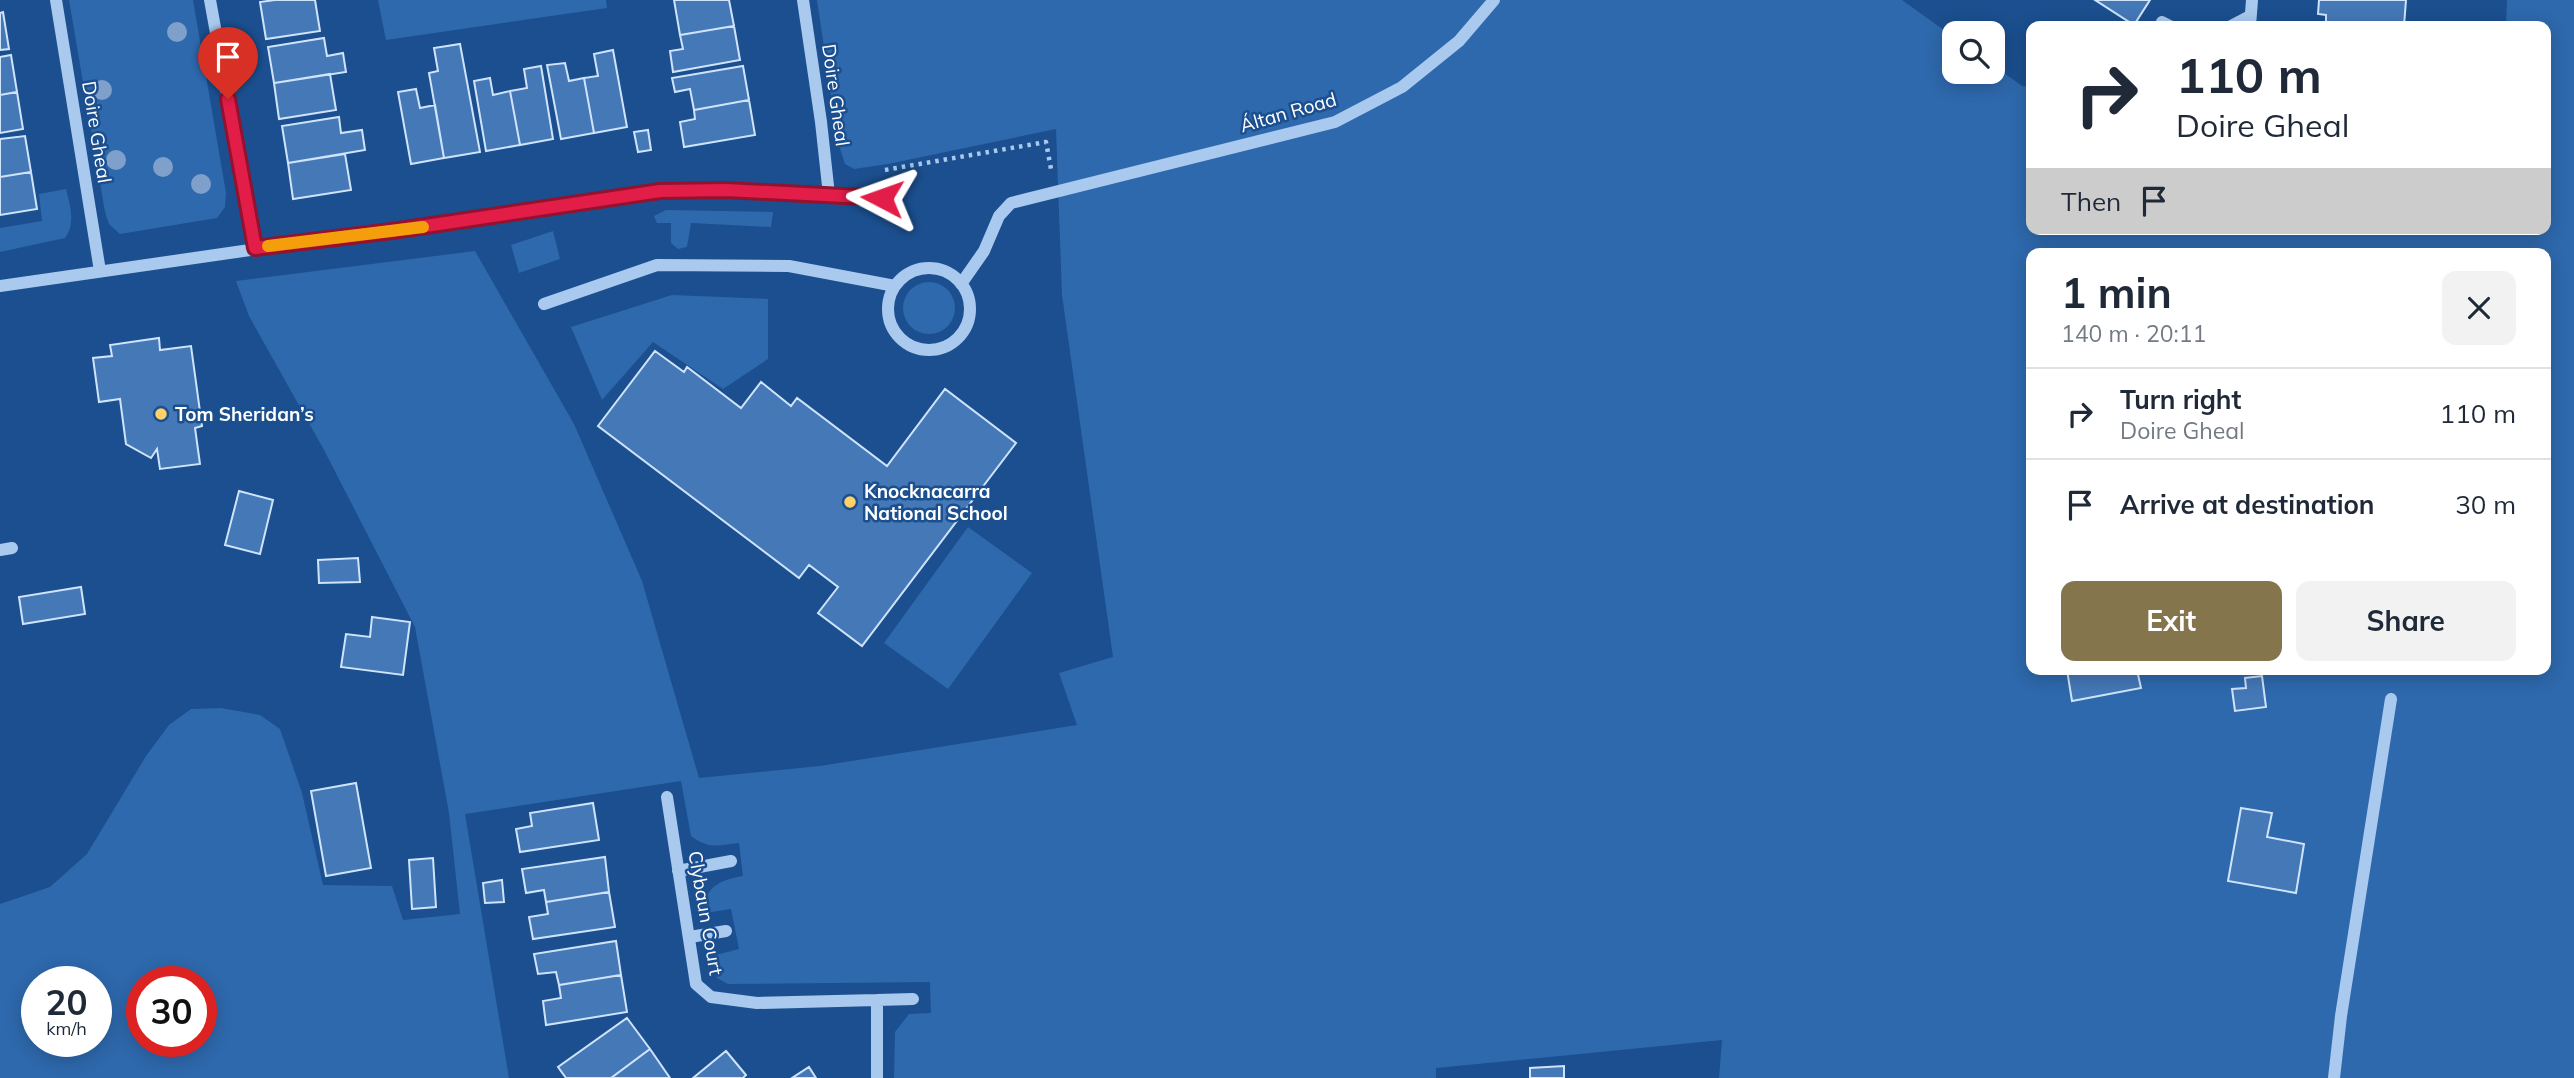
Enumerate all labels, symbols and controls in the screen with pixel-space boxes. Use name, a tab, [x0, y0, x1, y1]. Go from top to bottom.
map controls	[1942, 21, 2005, 84]
button: search	[1942, 21, 2005, 84]
pin	[198, 27, 258, 99]
icon: arrive	[209, 38, 247, 76]
street label: Doire Gheal	[817, 42, 855, 148]
text: 110 m	[2176, 44, 2322, 105]
icon: right	[2061, 49, 2152, 140]
street label: Doire Gheal	[77, 79, 117, 185]
street label: Áltan Road	[1237, 87, 1339, 137]
text: Doire Gheal	[2176, 105, 2349, 145]
position arrow	[845, 161, 919, 235]
icon: arrive	[2135, 182, 2173, 220]
text: Then	[2061, 185, 2121, 218]
text: 1 min	[2061, 266, 2172, 319]
button: close	[2442, 271, 2516, 345]
text: 140 m · 20:11	[2061, 319, 2206, 348]
text: Turn right	[2120, 383, 2241, 416]
icon: right	[2061, 395, 2099, 433]
text: 110 m	[2440, 397, 2516, 430]
place label: Tom Sheridan’s	[175, 402, 314, 426]
marker: Tom Sheridan’s	[153, 406, 169, 422]
text: Doire Gheal	[2120, 416, 2245, 445]
place label: Knocknacarra National School	[864, 479, 1008, 525]
icon: arrive	[2061, 486, 2099, 524]
text: Arrive at destination	[2120, 488, 2375, 521]
text: 30 m	[2455, 488, 2516, 521]
marker: Knocknacarra National School	[842, 494, 858, 510]
button: Exit	[2061, 581, 2282, 661]
button: Share	[2296, 581, 2516, 661]
street label: Clybaun Court	[683, 849, 729, 977]
speed limit sign: 30	[126, 966, 217, 1057]
text: 20	[45, 980, 88, 1024]
text: km/h	[46, 1017, 87, 1040]

